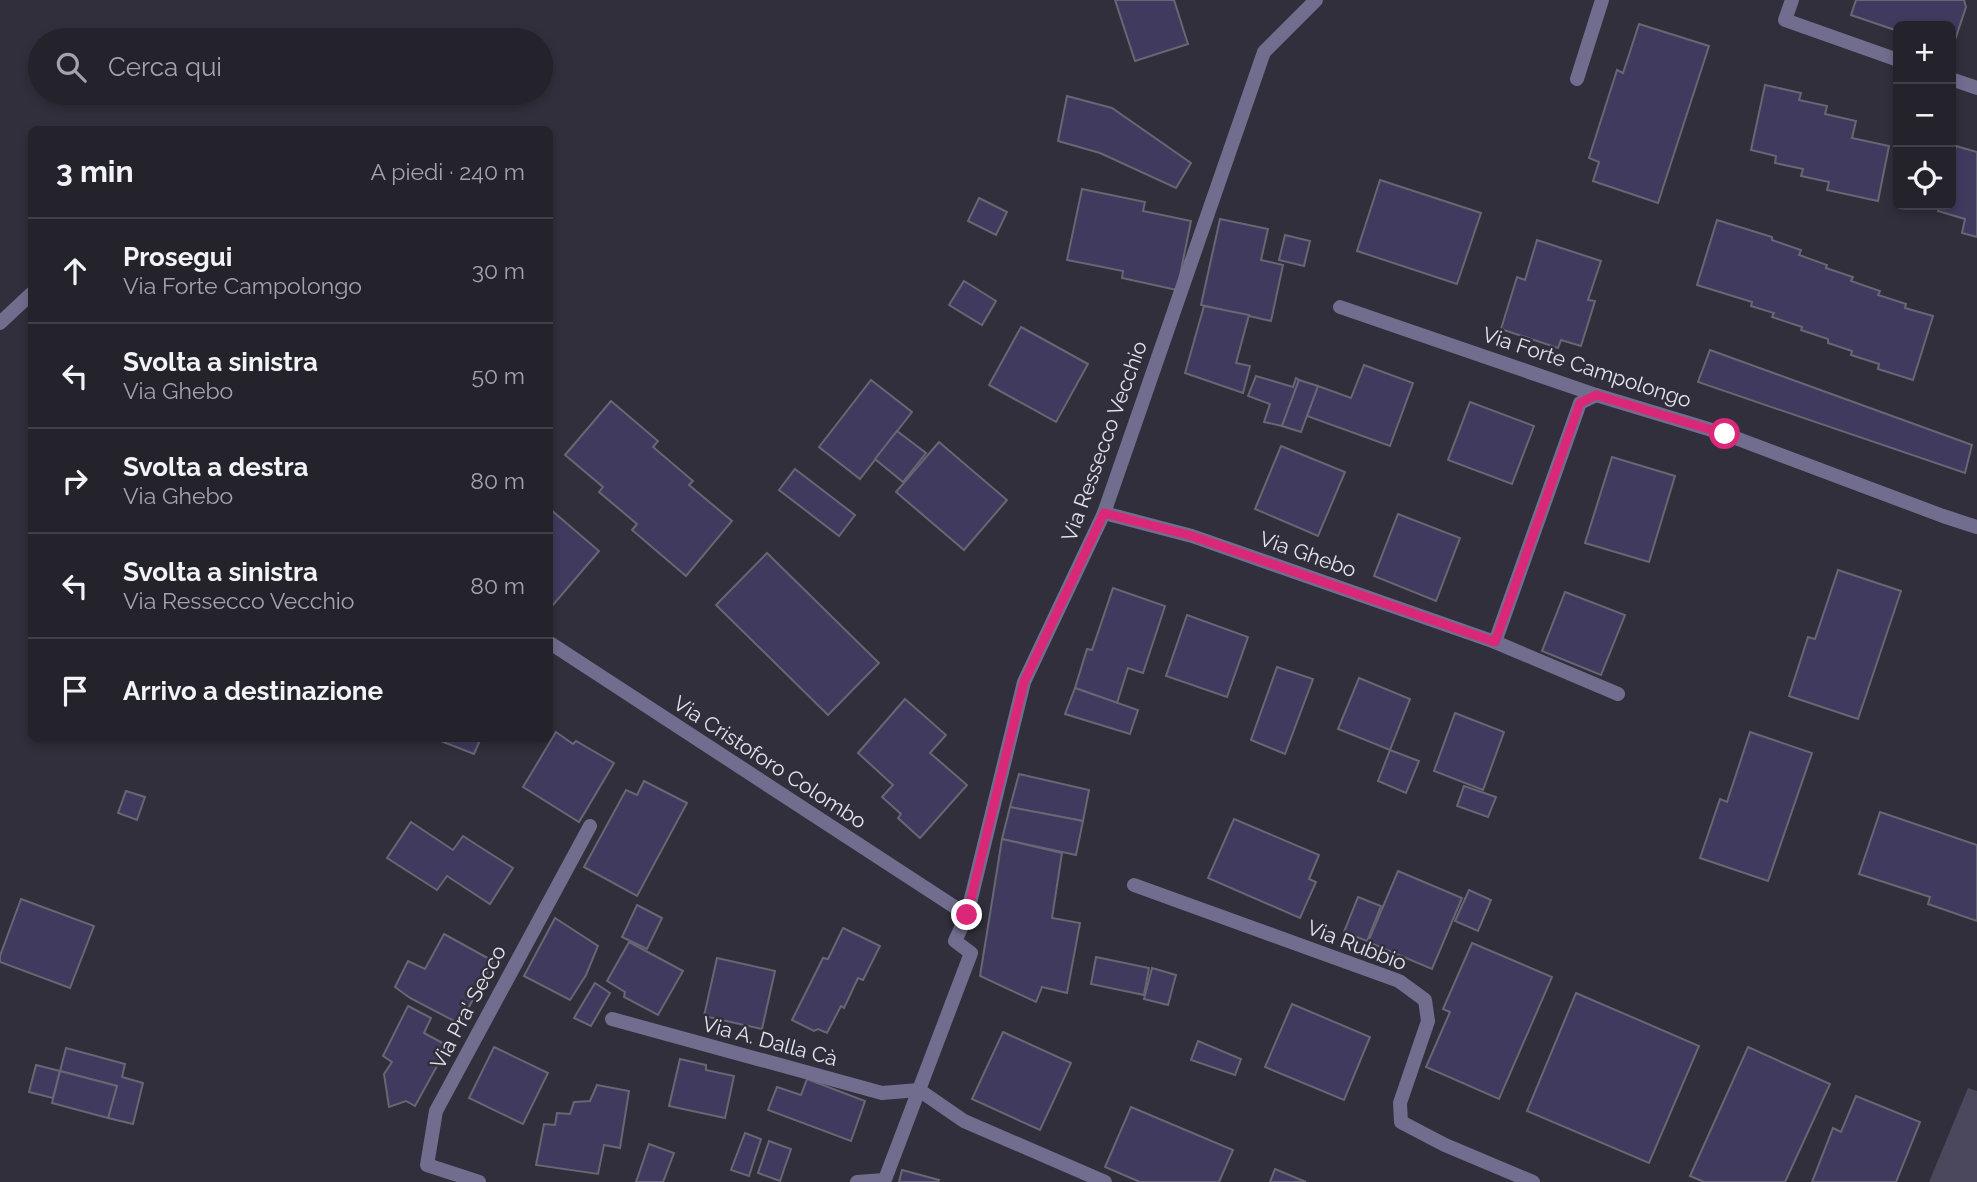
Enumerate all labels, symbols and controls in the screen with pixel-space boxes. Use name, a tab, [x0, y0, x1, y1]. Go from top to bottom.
map controls	[1893, 21, 1956, 210]
button: +	[1893, 21, 1956, 84]
search box	[28, 28, 553, 105]
icon: search	[52, 48, 90, 86]
text: Cerca qui	[108, 52, 222, 82]
button: −	[1893, 84, 1956, 147]
button: locate	[1893, 147, 1956, 210]
text: 3 min	[56, 154, 134, 189]
text: A piedi · 240 m	[371, 158, 525, 185]
text: Prosegui	[123, 242, 232, 272]
icon: ahead	[56, 252, 94, 290]
text: 30 m	[472, 257, 525, 284]
text: Via Forte Campolongo	[123, 272, 362, 299]
street label: Via Forte Campolongo	[1479, 321, 1695, 413]
street label: Via Ressecco Vecchio	[1056, 337, 1152, 545]
text: Svolta a sinistra	[123, 347, 318, 377]
icon: left	[56, 357, 94, 395]
text: 50 m	[471, 362, 525, 389]
text: Via Ghebo	[123, 377, 233, 404]
route start	[1709, 418, 1740, 449]
text: Svolta a destra	[123, 452, 309, 482]
icon: right	[56, 462, 94, 500]
text: 80 m	[470, 467, 525, 494]
text: Via Ghebo	[123, 482, 233, 509]
street label: Via Ghebo	[1256, 526, 1360, 582]
text: Svolta a sinistra	[123, 557, 318, 587]
icon: left	[56, 567, 94, 605]
text: 80 m	[470, 572, 525, 599]
text: Via Ressecco Vecchio	[123, 587, 355, 614]
icon: arrive	[56, 672, 94, 710]
text: Arrivo a destinazione	[123, 676, 383, 706]
street label: Via Cristoforo Colombo	[669, 690, 871, 834]
route end	[951, 899, 982, 930]
street label: Via Rubbio	[1304, 915, 1410, 975]
street label: Via Pra' Secco	[425, 941, 511, 1073]
street label: Via A. Dalla Cà	[700, 1011, 840, 1071]

